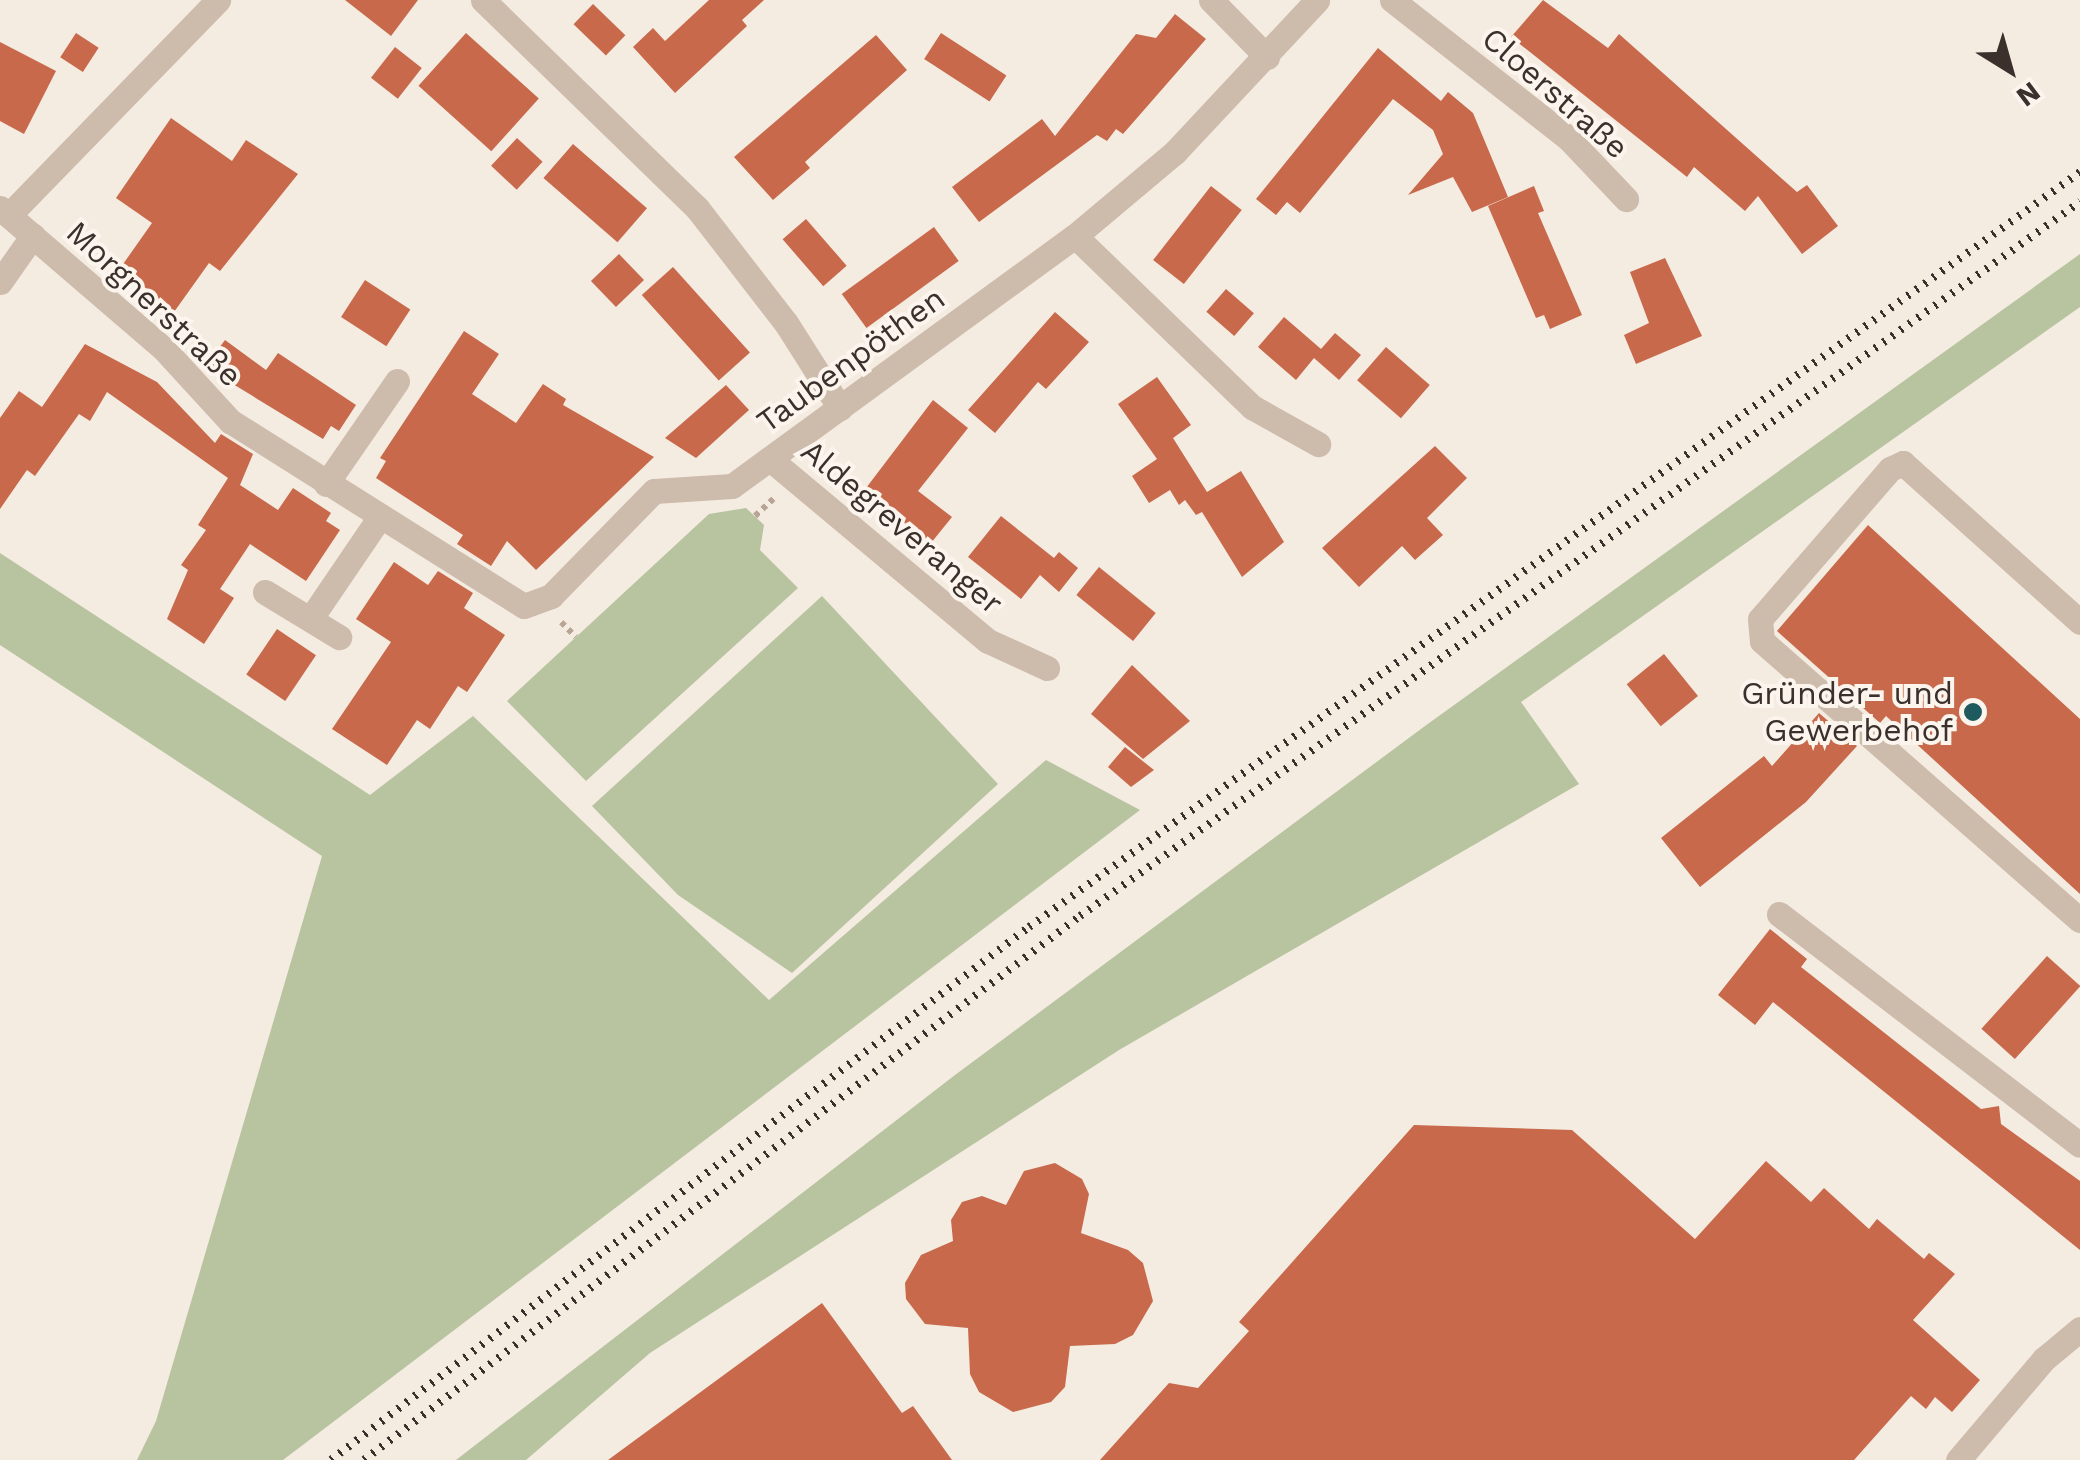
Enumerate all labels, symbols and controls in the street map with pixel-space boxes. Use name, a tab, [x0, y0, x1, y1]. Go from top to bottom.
street label: Cloerstraße	[1474, 19, 1636, 167]
north arrow	[1960, 20, 2060, 120]
text: N	[2010, 75, 2047, 114]
street label: Morgnerstraße	[58, 213, 250, 395]
street label: Taubenpöthen	[750, 279, 952, 441]
street label: Aldegreveranger	[793, 432, 1011, 622]
place label: Gründer- und Gewerbehof	[1741, 675, 1953, 750]
marker: Gründer- und Gewerbehof	[1962, 701, 1984, 723]

